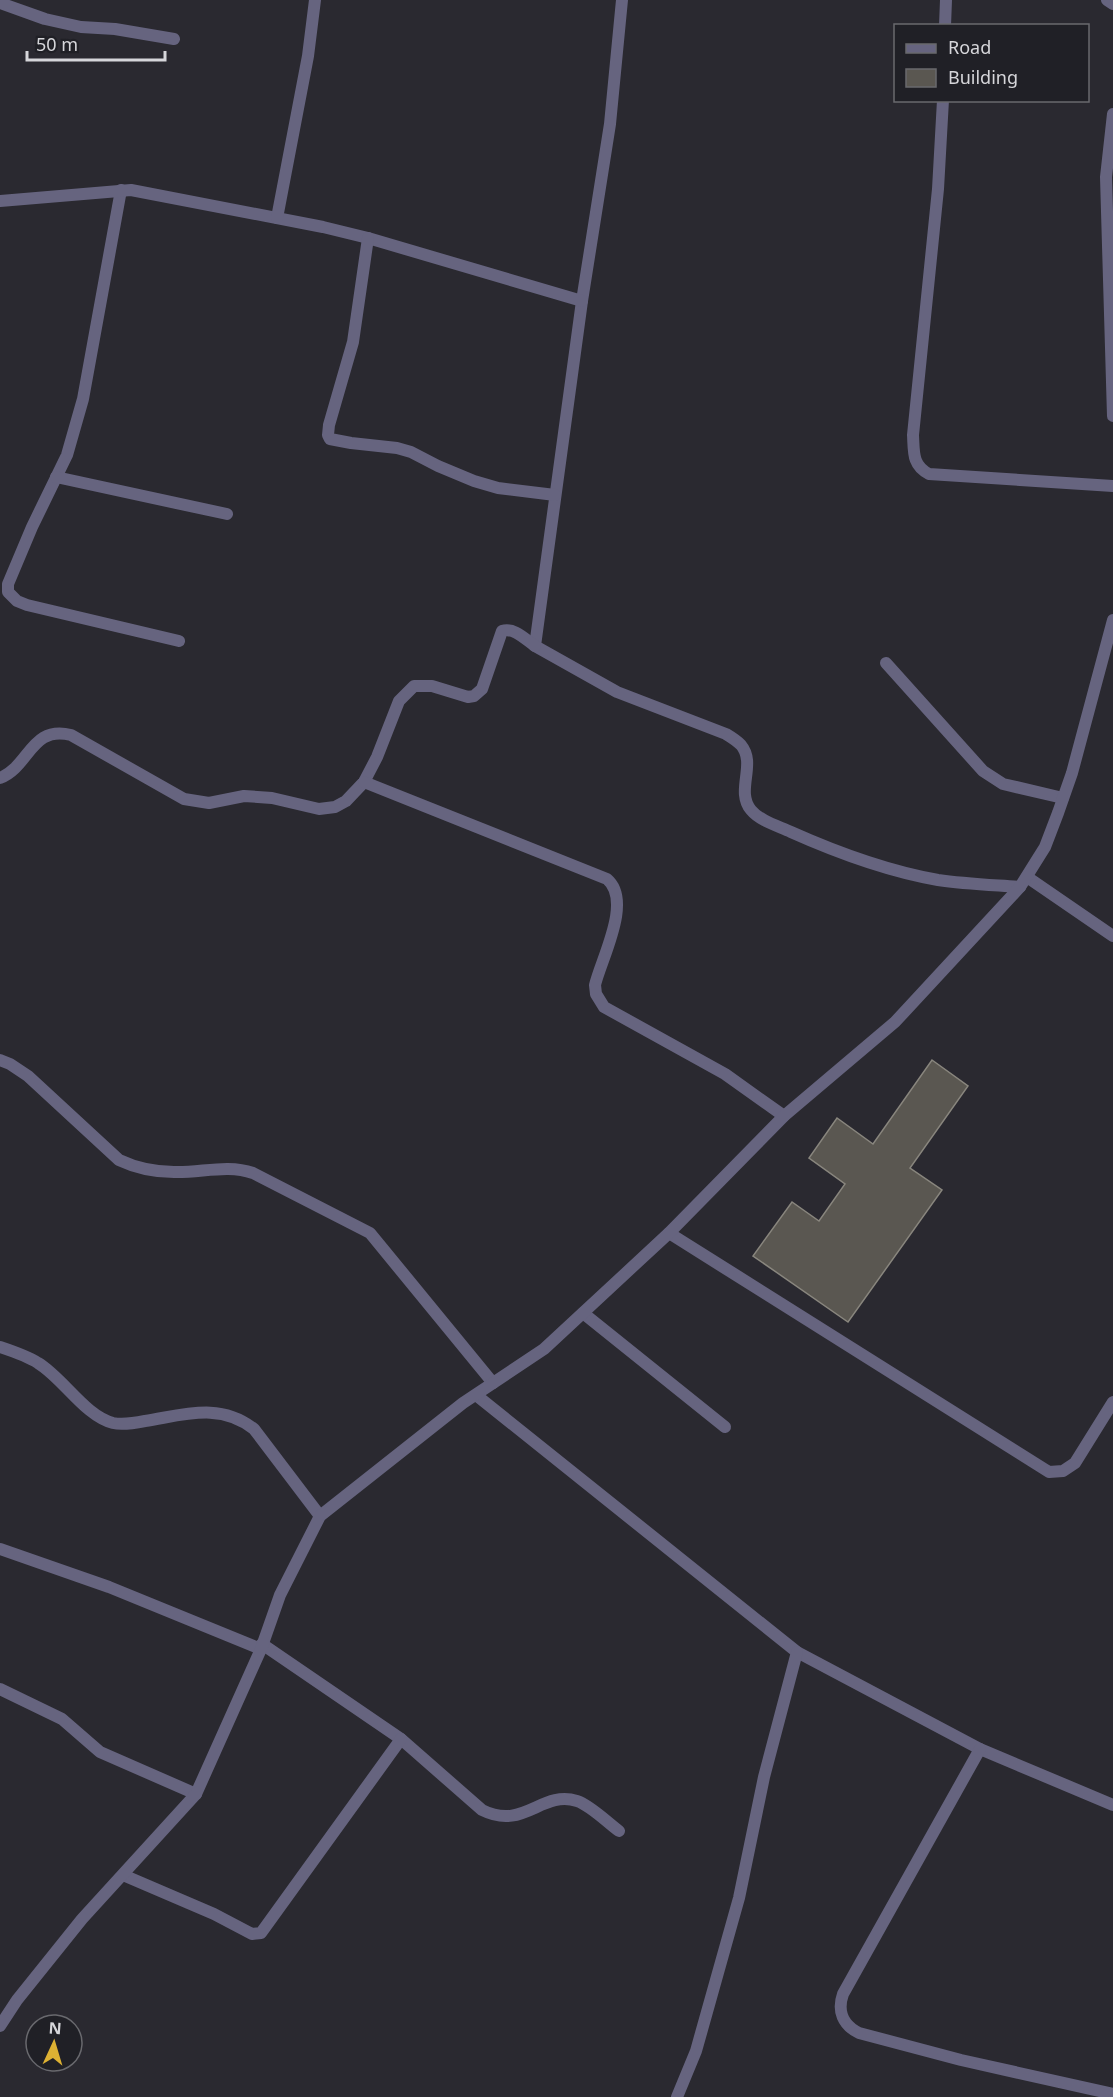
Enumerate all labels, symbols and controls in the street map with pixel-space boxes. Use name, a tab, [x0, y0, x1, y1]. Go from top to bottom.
scale bar	[27, 24, 165, 62]
legend	[894, 24, 1089, 102]
text: 50 m	[36, 32, 78, 56]
text: Road	[948, 35, 991, 59]
text: Building	[948, 65, 1018, 89]
north arrow	[24, 2013, 84, 2073]
text: N	[48, 2017, 62, 2039]

